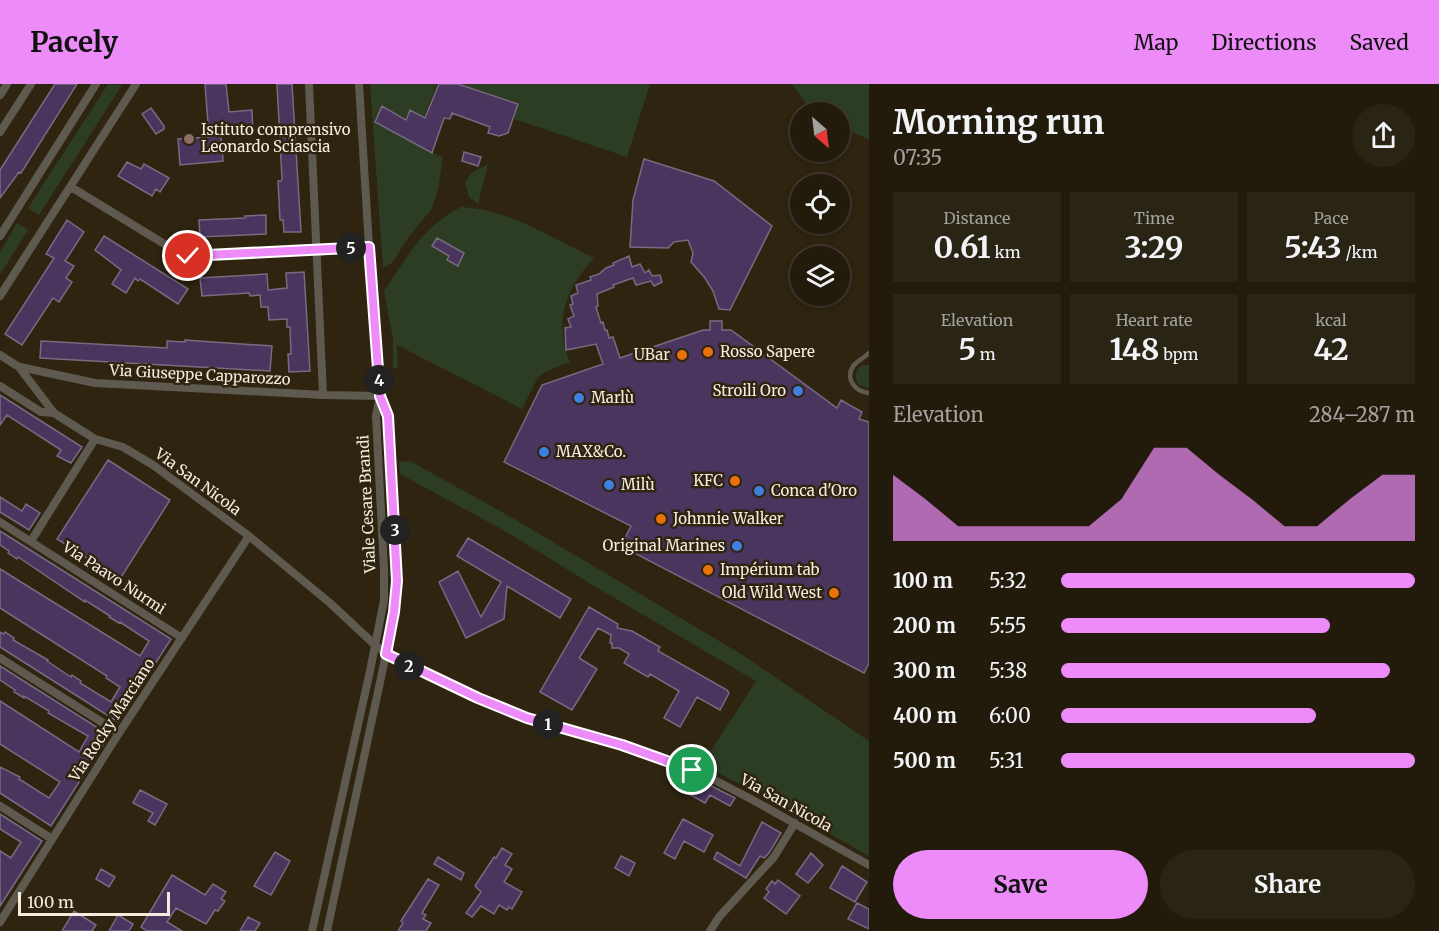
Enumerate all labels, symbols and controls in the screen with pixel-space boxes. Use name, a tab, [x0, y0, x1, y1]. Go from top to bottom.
text: Pacely	[30, 24, 118, 60]
text: Map	[1134, 29, 1178, 56]
text: Directions	[1211, 29, 1316, 56]
text: Saved	[1349, 29, 1409, 56]
north arrow	[790, 102, 850, 162]
map controls	[790, 102, 850, 306]
text: Morning run	[893, 102, 1104, 143]
button: share	[1352, 104, 1415, 167]
place label: Istituto comprensivo Leonardo Sciascia	[201, 120, 351, 156]
marker: Istituto comprensivo Leonardo Sciascia	[182, 132, 196, 146]
text: 07:35	[893, 145, 942, 170]
button: locate	[790, 174, 850, 234]
text: Distance	[944, 208, 1010, 228]
text: Time	[1134, 208, 1174, 228]
text: Pace	[1314, 208, 1349, 228]
text: 0.61	[933, 228, 991, 266]
text: 3:29	[1124, 228, 1184, 266]
text: 5:43	[1284, 228, 1342, 266]
pin	[162, 230, 213, 281]
pin: 5	[336, 233, 366, 263]
text: 5	[346, 238, 356, 258]
icon: check	[171, 239, 204, 272]
text: km	[991, 242, 1021, 262]
text: /km	[1342, 242, 1378, 262]
button: layers	[790, 246, 850, 306]
text: Elevation	[941, 310, 1013, 330]
text: Heart rate	[1116, 310, 1192, 330]
text: kcal	[1315, 310, 1347, 330]
text: 5	[958, 330, 976, 368]
text: 148	[1109, 330, 1159, 368]
text: 42	[1313, 330, 1349, 368]
place label: Rosso Sapere	[720, 342, 815, 361]
text: m	[976, 344, 996, 364]
text: bpm	[1159, 344, 1199, 364]
place label: UBar	[634, 345, 670, 364]
marker: Rosso Sapere	[701, 345, 715, 359]
marker: UBar	[675, 348, 689, 362]
street label: Via Giuseppe Capparozzo	[108, 360, 291, 389]
pin: 4	[364, 365, 394, 395]
text: 4	[374, 370, 384, 390]
place label: Stroili Oro	[712, 381, 786, 400]
marker: Stroili Oro	[791, 384, 805, 398]
place label: Marlù	[591, 388, 634, 407]
marker: Marlù	[572, 391, 586, 405]
text: Elevation	[893, 402, 984, 427]
text: 284–287 m	[1309, 402, 1415, 427]
street label: Viale Cesare Brandi	[353, 434, 380, 575]
place label: MAX&Co.	[556, 442, 626, 461]
street label: Via San Nicola	[151, 443, 245, 519]
marker: MAX&Co.	[537, 445, 551, 459]
place label: KFC	[693, 471, 723, 490]
marker: KFC	[728, 474, 742, 488]
place label: Milù	[621, 475, 655, 494]
marker: Milù	[602, 478, 616, 492]
place label: Conca d'Oro	[771, 481, 857, 500]
marker: Conca d'Oro	[752, 484, 766, 498]
place label: Johnnie Walker	[672, 509, 784, 528]
marker: Johnnie Walker	[654, 512, 668, 526]
pin: 3	[380, 515, 410, 545]
text: 3	[390, 520, 400, 540]
place label: Original Marines	[603, 536, 725, 555]
street label: Via Paavo Nurmi	[58, 537, 170, 618]
marker: Original Marines	[730, 539, 744, 553]
place label: Impérium tab	[720, 560, 820, 579]
marker: Impérium tab	[701, 563, 715, 577]
text: 100 m	[893, 568, 953, 593]
text: 5:32	[989, 568, 1027, 593]
place label: Old Wild West	[722, 583, 822, 602]
marker: Old Wild West	[827, 586, 841, 600]
text: 200 m	[893, 613, 956, 638]
text: 5:55	[989, 613, 1026, 638]
pin: 2	[394, 651, 424, 681]
street label: Via Rocky Marciano	[64, 654, 159, 786]
text: 2	[404, 656, 414, 676]
text: 300 m	[893, 658, 956, 683]
text: 5:38	[989, 658, 1027, 683]
text: 400 m	[893, 703, 957, 728]
text: 6:00	[989, 703, 1031, 728]
pin: 1	[533, 709, 563, 739]
text: 1	[544, 714, 552, 734]
pin	[666, 744, 717, 795]
text: 500 m	[893, 748, 956, 773]
text: 5:31	[989, 748, 1024, 773]
icon: arrive	[675, 753, 708, 786]
street label: Via San Nicola	[736, 769, 835, 836]
button: Save	[893, 850, 1148, 919]
button: Share	[1160, 850, 1415, 919]
scale bar	[18, 889, 170, 916]
text: 100 m	[27, 892, 74, 912]

